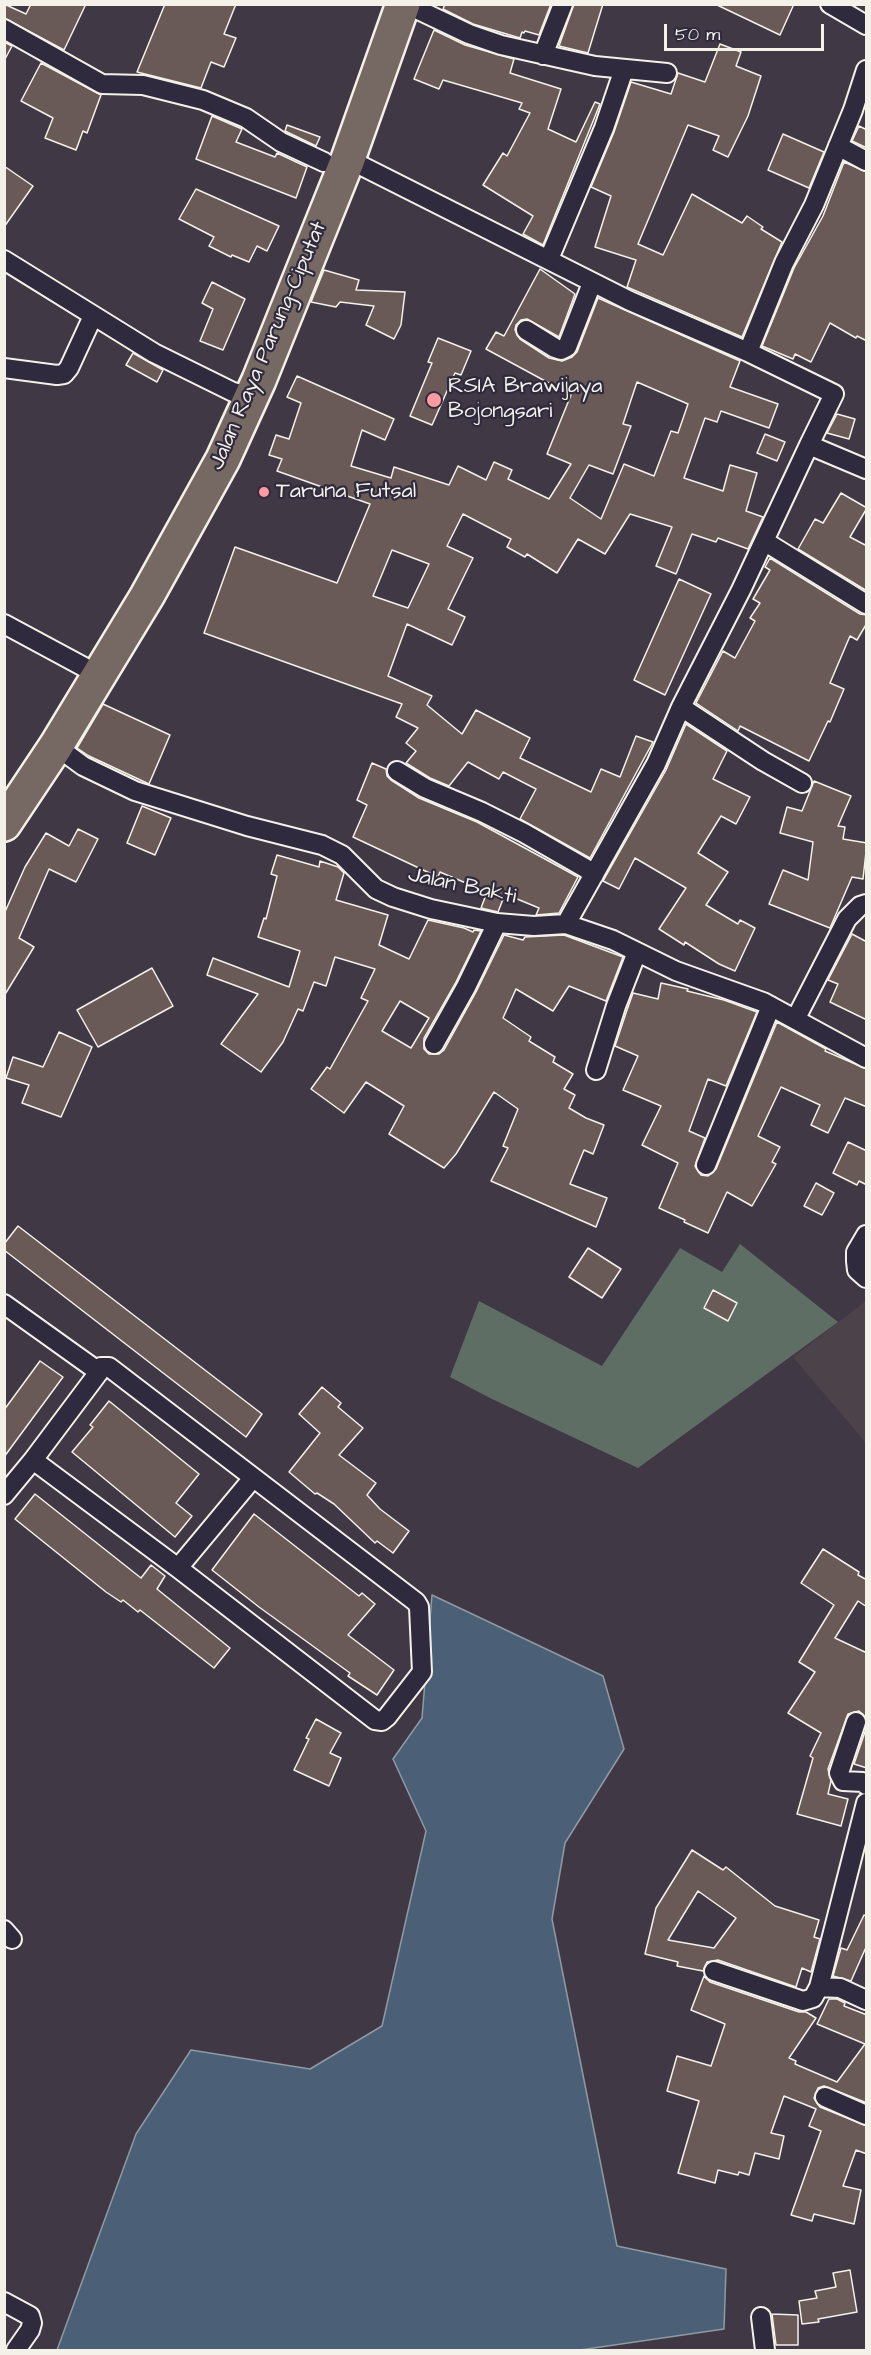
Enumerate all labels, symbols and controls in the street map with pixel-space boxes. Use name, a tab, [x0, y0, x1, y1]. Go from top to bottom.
scale bar	[667, 12, 828, 50]
text: 50 m	[675, 22, 720, 47]
street label: Jalan Raya Parung—Ciputat	[205, 218, 333, 474]
place label: RSIA Brawijaya Bojongsari	[448, 374, 603, 426]
marker: RSIA Brawijaya Bojongsari	[425, 391, 443, 409]
place label: Taruna Futsal	[276, 479, 416, 505]
marker: Taruna Futsal	[257, 485, 271, 499]
street label: Jalan Bakti	[406, 863, 518, 911]

